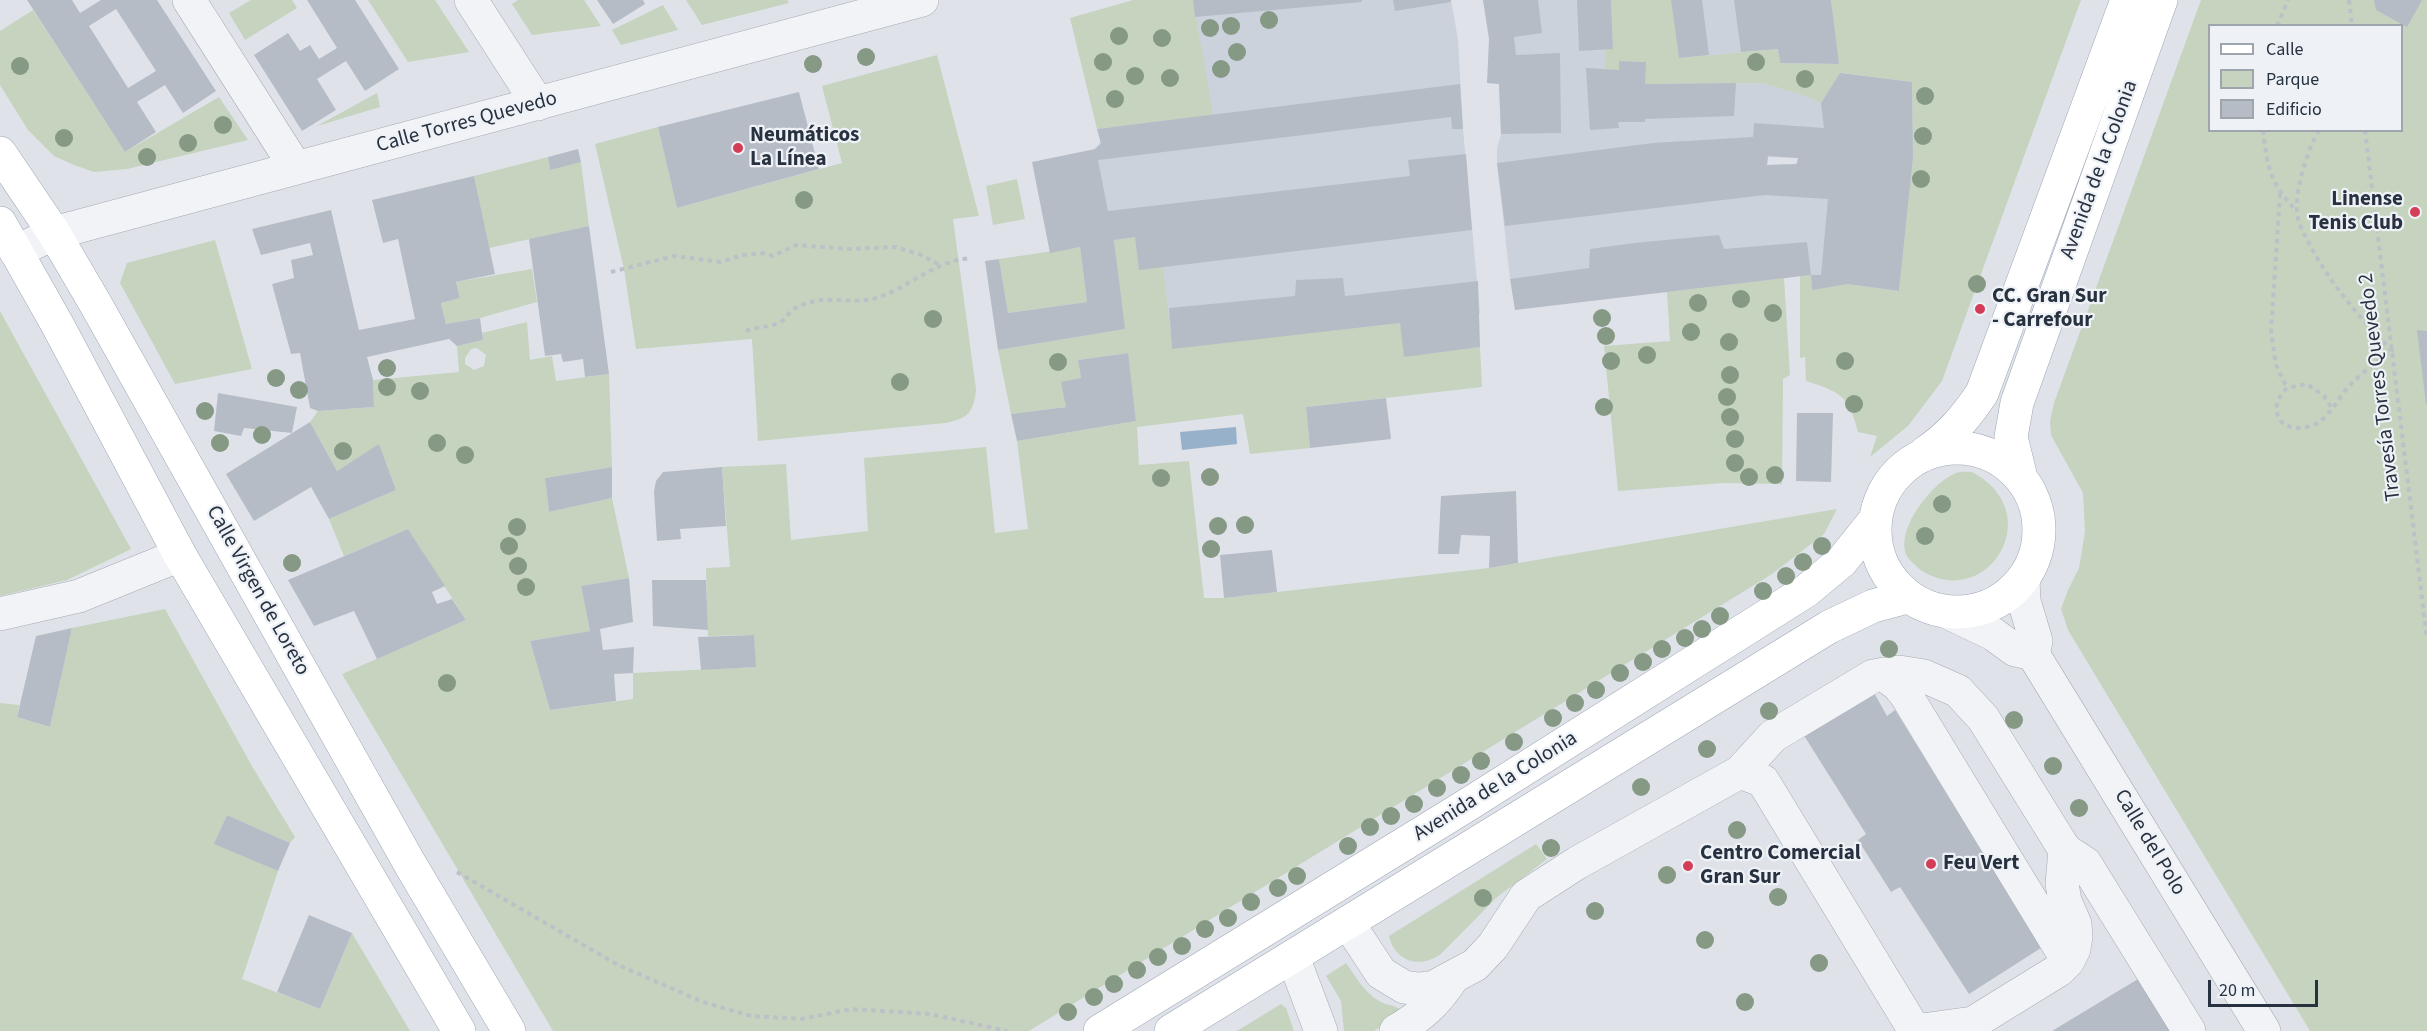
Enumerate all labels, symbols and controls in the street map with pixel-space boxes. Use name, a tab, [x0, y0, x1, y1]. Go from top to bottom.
legend	[2208, 24, 2403, 132]
text: Calle	[2266, 37, 2303, 62]
text: Parque	[2266, 67, 2319, 92]
street label: Avenida de la Colonia	[2056, 77, 2144, 263]
street label: Calle Torres Quevedo	[374, 87, 560, 159]
text: Edificio	[2266, 97, 2322, 122]
place label: Neumáticos La Línea	[750, 123, 859, 173]
marker: Neumáticos La Línea	[731, 141, 745, 155]
place label: Linense Tenis Club	[2309, 187, 2403, 237]
marker: Linense Tenis Club	[2408, 205, 2422, 219]
street label: Travesía Torres Quevedo 2	[2355, 272, 2407, 502]
place label: CC. Gran Sur - Carrefour	[1992, 284, 2107, 334]
marker: CC. Gran Sur - Carrefour	[1973, 302, 1987, 316]
street label: Calle Virgen de Loreto	[200, 502, 314, 680]
street label: Avenida de la Colonia	[1410, 726, 1582, 848]
street label: Calle del Polo	[2108, 785, 2190, 901]
place label: Centro Comercial Gran Sur	[1700, 841, 1861, 891]
place label: Feu Vert	[1943, 851, 2019, 877]
marker: Feu Vert	[1924, 857, 1938, 871]
marker: Centro Comercial Gran Sur	[1681, 859, 1695, 873]
scale bar	[2211, 968, 2320, 1006]
text: 20 m	[2219, 978, 2255, 1003]

